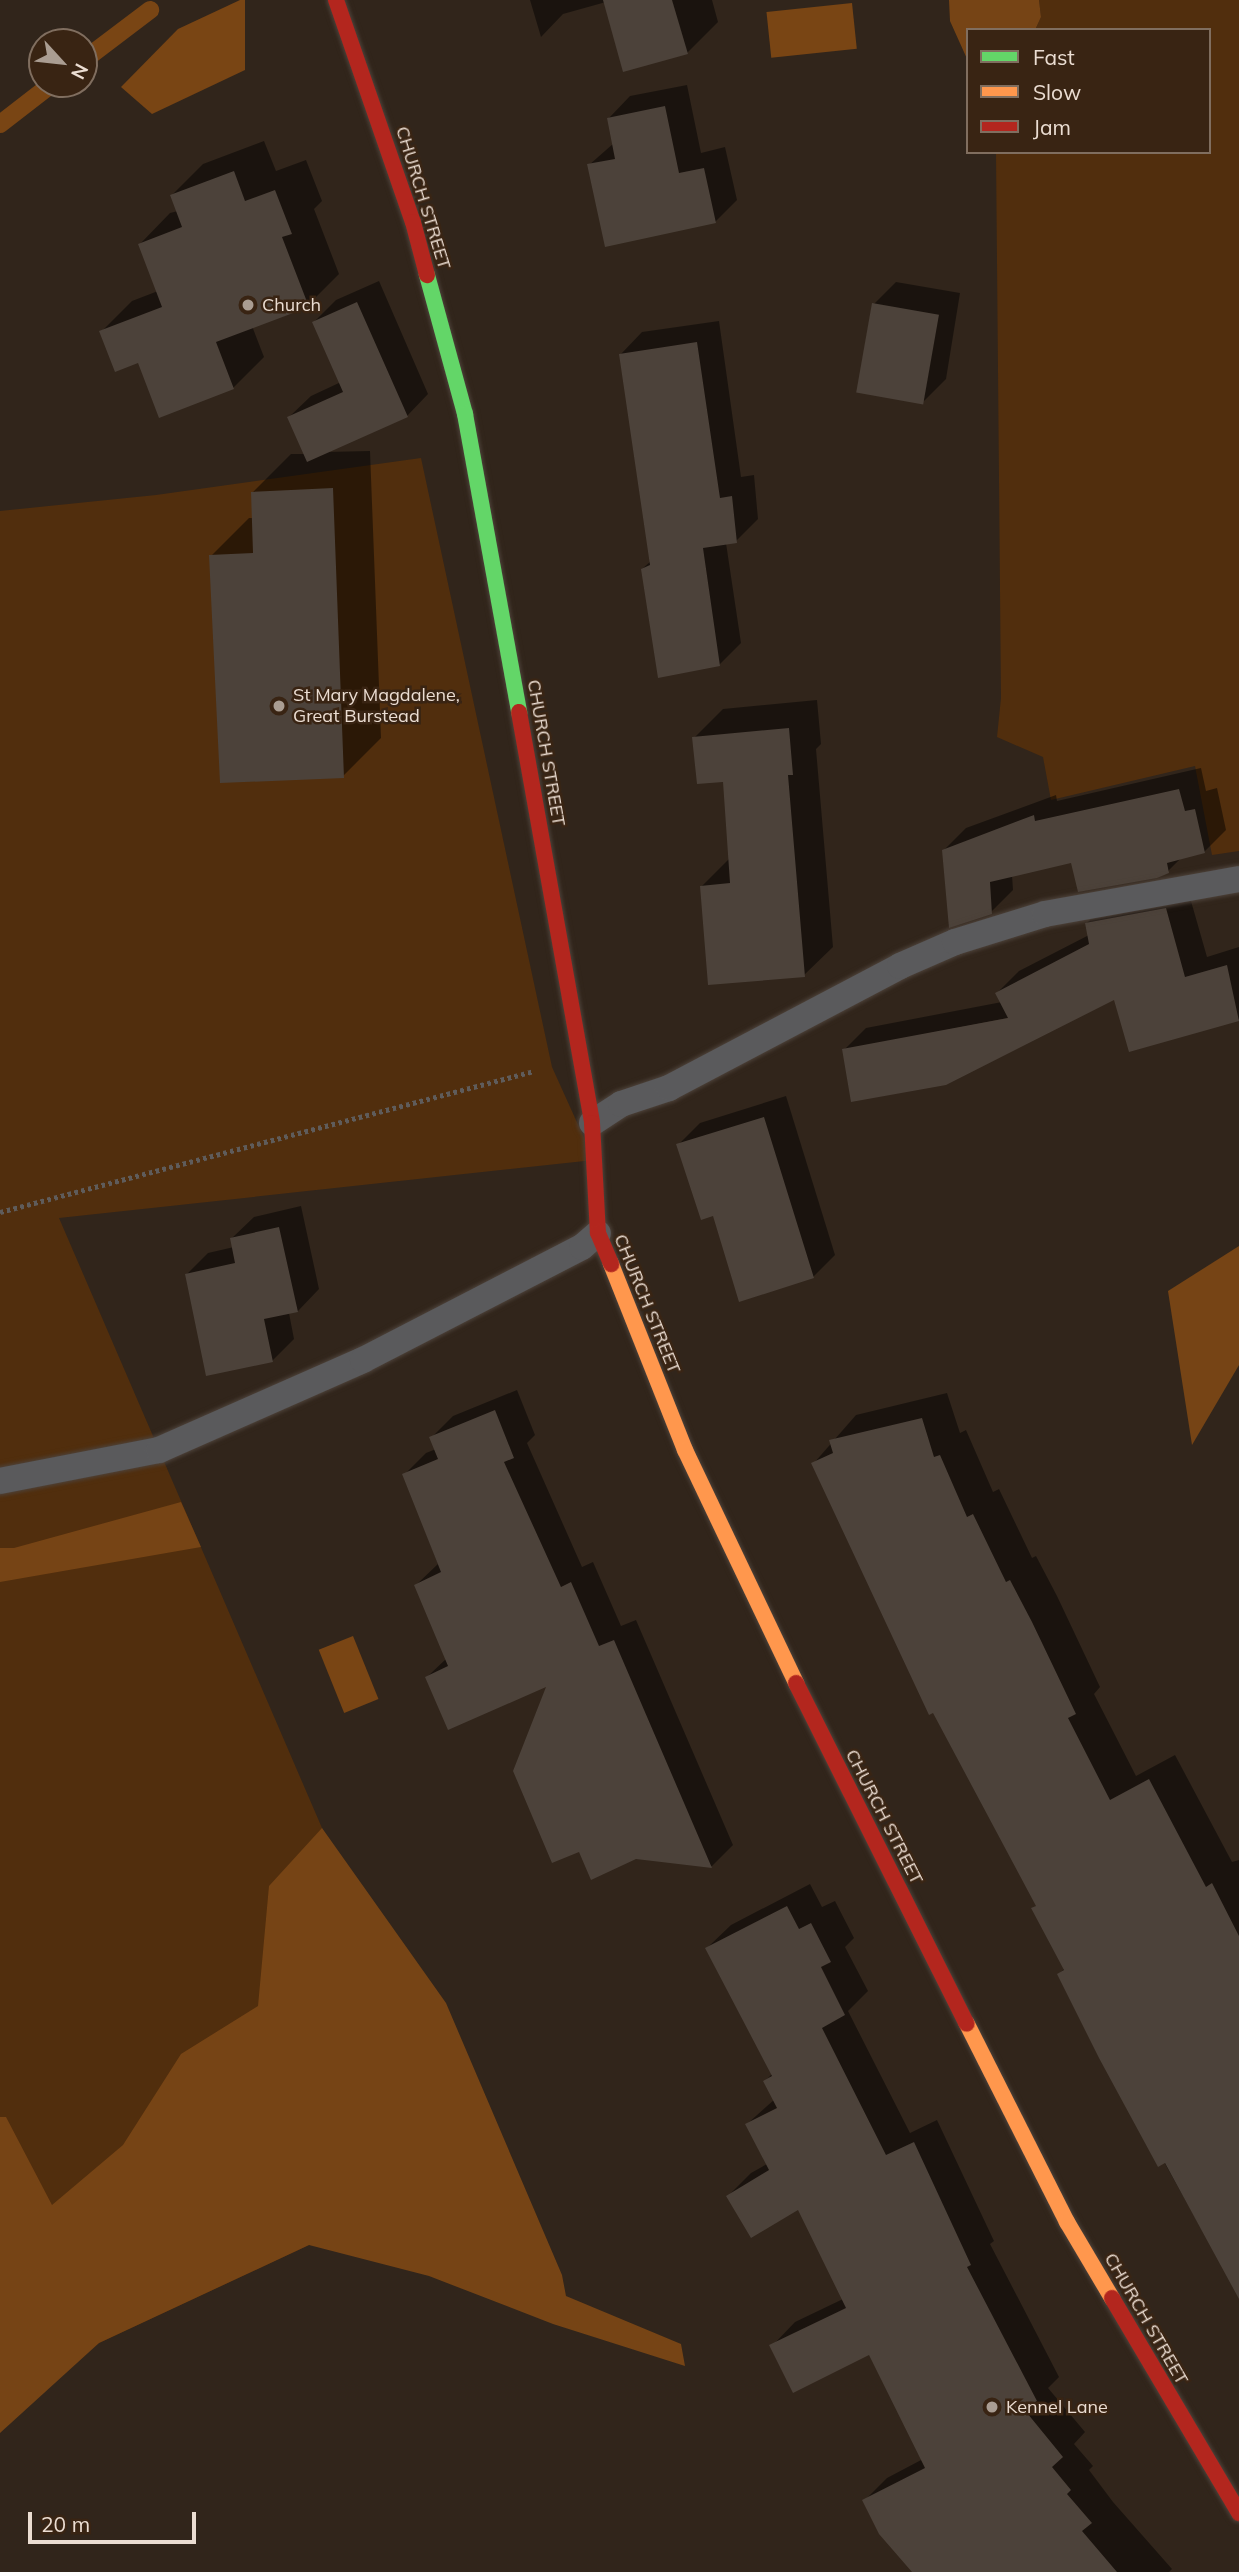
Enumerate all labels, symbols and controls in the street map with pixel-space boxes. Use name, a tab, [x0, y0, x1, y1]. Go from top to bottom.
north arrow	[28, 28, 98, 98]
legend	[966, 28, 1211, 154]
text: Fast	[1033, 44, 1075, 70]
text: N	[66, 60, 94, 83]
text: Slow	[1033, 79, 1081, 105]
text: Jam	[1033, 114, 1071, 140]
street label: CHURCH STREET	[391, 124, 455, 272]
place label: Church	[262, 294, 321, 316]
marker: Church	[240, 297, 256, 313]
street label: CHURCH STREET	[522, 678, 570, 828]
place label: St Mary Magdalene, Great Burstead	[293, 685, 460, 728]
marker: St Mary Magdalene, Great Burstead	[271, 698, 287, 714]
street label: CHURCH STREET	[609, 1231, 685, 1377]
street label: CHURCH STREET	[841, 1746, 927, 1888]
street label: CHURCH STREET	[1100, 2249, 1192, 2389]
place label: Kennel Lane	[1006, 2396, 1108, 2418]
marker: Kennel Lane	[984, 2399, 1000, 2415]
scale bar	[32, 2498, 200, 2542]
text: 20 m	[41, 2511, 90, 2537]

